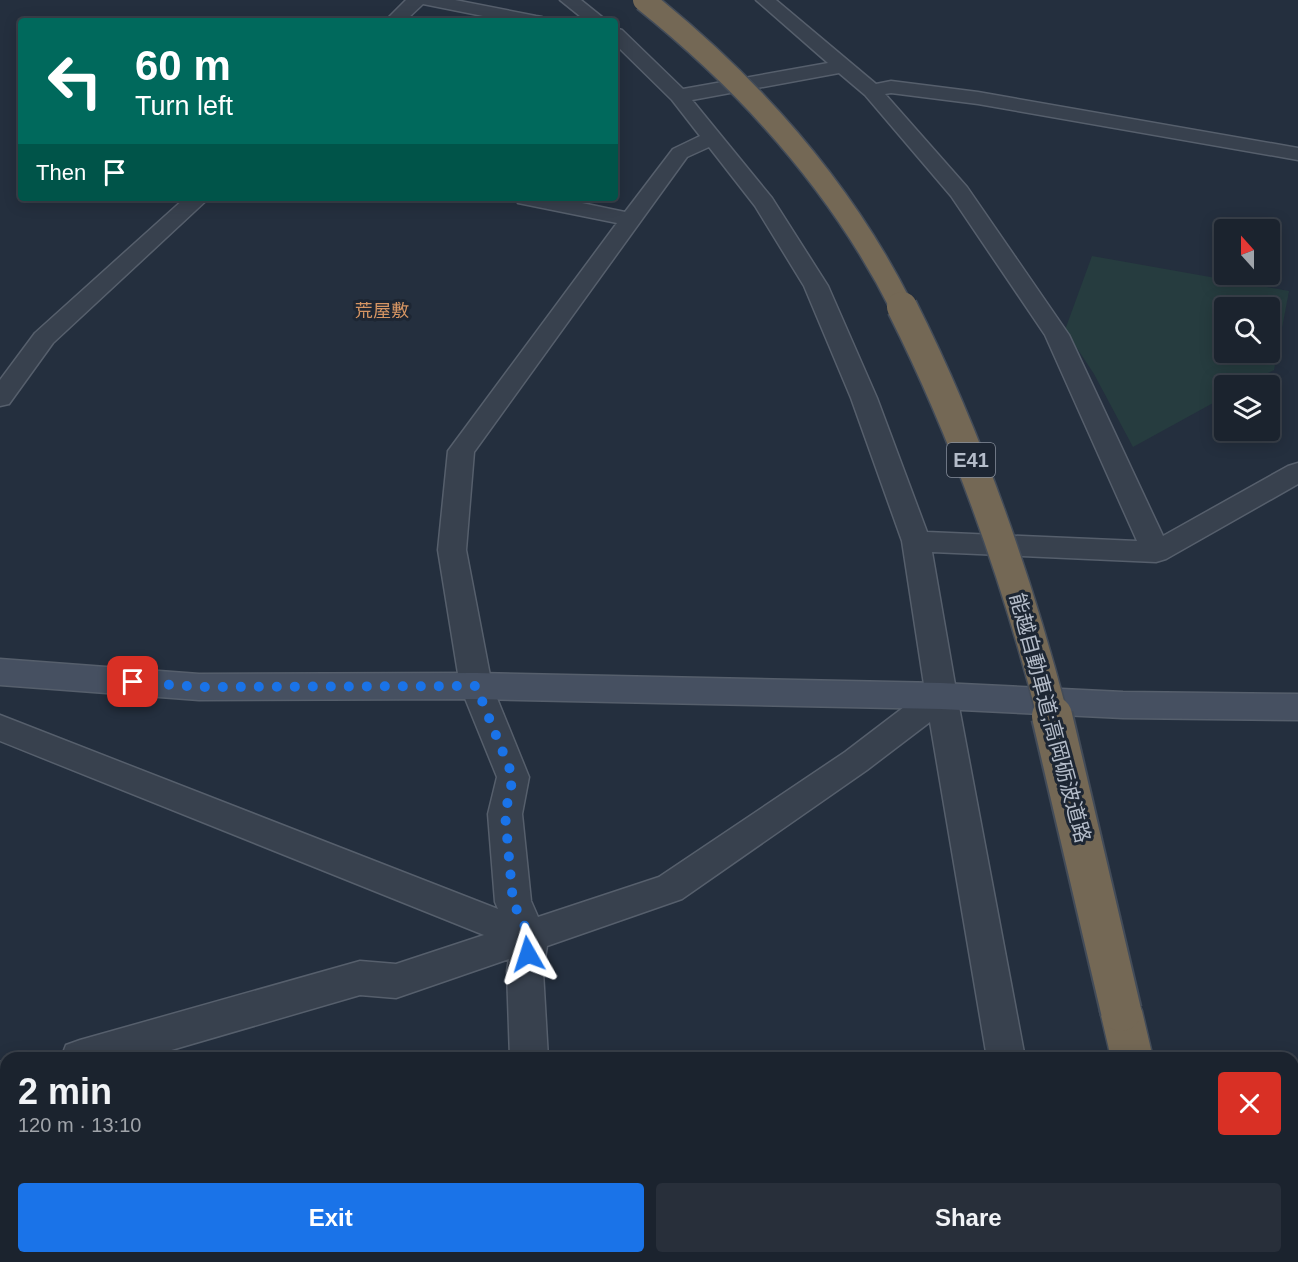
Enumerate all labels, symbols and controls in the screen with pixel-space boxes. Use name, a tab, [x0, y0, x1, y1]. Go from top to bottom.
icon: left	[36, 42, 114, 120]
text: 60 m	[135, 42, 231, 89]
text: Turn left	[135, 91, 233, 121]
icon: arrive	[98, 156, 131, 189]
text: Then	[36, 160, 86, 185]
north arrow	[1214, 219, 1280, 285]
map controls	[1214, 219, 1280, 441]
button: search	[1214, 297, 1280, 363]
district label: 荒屋敷	[355, 301, 409, 321]
button: layers	[1214, 375, 1280, 441]
road number: E41	[947, 443, 995, 477]
street label: 能越自動車道;高岡砺波道路	[1006, 590, 1095, 845]
pin	[107, 656, 158, 707]
icon: arrive	[116, 665, 149, 698]
position arrow	[496, 922, 560, 986]
text: 2 min	[18, 1071, 112, 1112]
button: close	[1218, 1072, 1281, 1135]
text: 120 m · 13:10	[18, 1114, 141, 1136]
button: Exit	[18, 1183, 644, 1252]
button: Share	[656, 1183, 1281, 1252]

